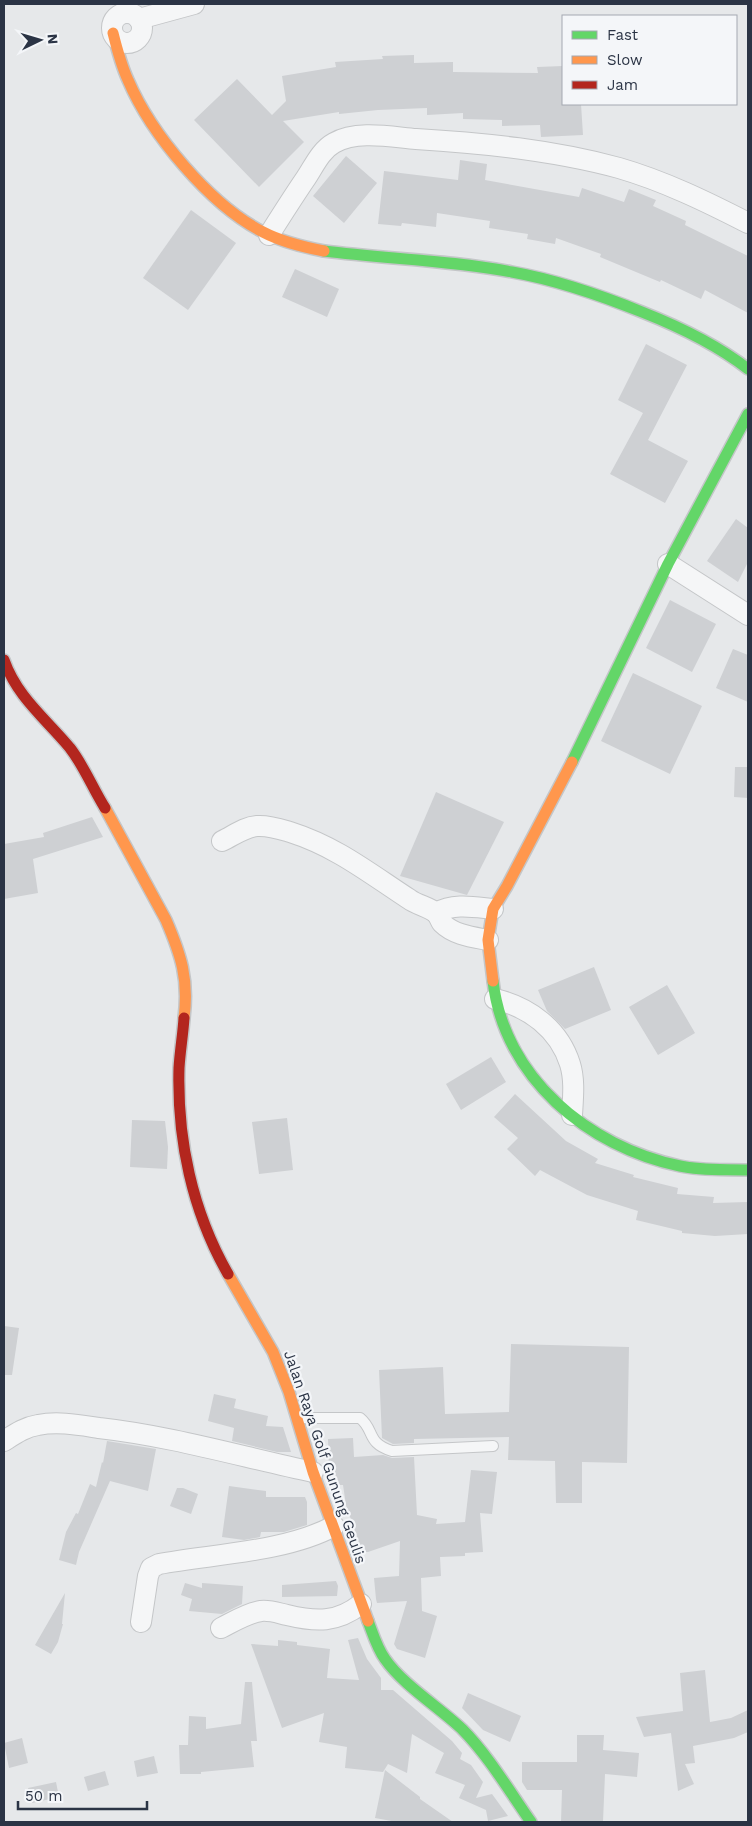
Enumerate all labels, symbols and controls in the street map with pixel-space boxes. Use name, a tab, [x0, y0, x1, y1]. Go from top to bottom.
north arrow	[15, 15, 65, 65]
legend	[562, 15, 737, 105]
text: Fast	[607, 26, 639, 44]
text: N	[45, 33, 61, 45]
text: Slow	[607, 51, 643, 69]
text: Jam	[607, 76, 638, 94]
street label: Jalan Raya Golf Gunung Geulis	[280, 1348, 370, 1566]
scale bar	[18, 1778, 146, 1810]
text: 50 m	[25, 1787, 62, 1805]

